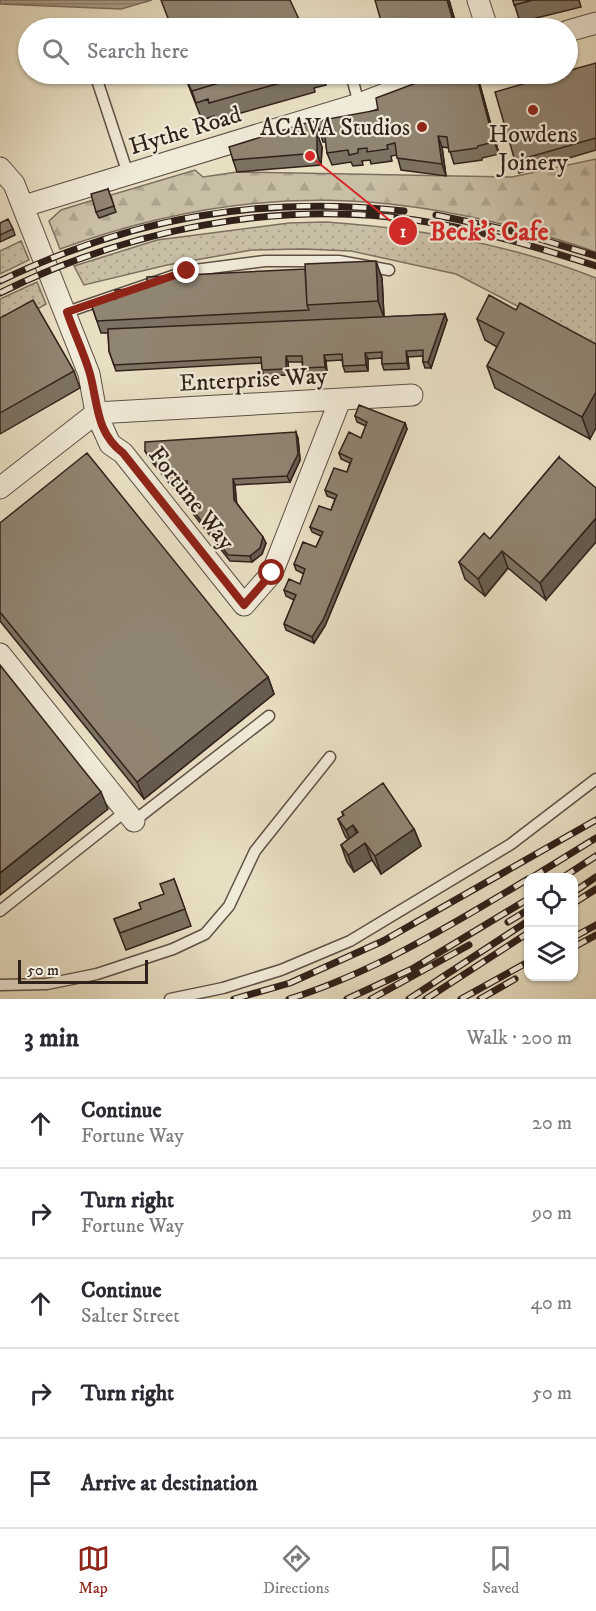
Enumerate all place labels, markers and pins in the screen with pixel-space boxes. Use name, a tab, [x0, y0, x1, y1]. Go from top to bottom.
marker: Howdens Joinery	[526, 103, 540, 117]
place label: ACAVA Studios	[260, 113, 410, 143]
marker: ACAVA Studios	[415, 120, 429, 134]
place label: Howdens Joinery	[488, 120, 578, 178]
callout: Beck's Cafe	[388, 209, 561, 253]

